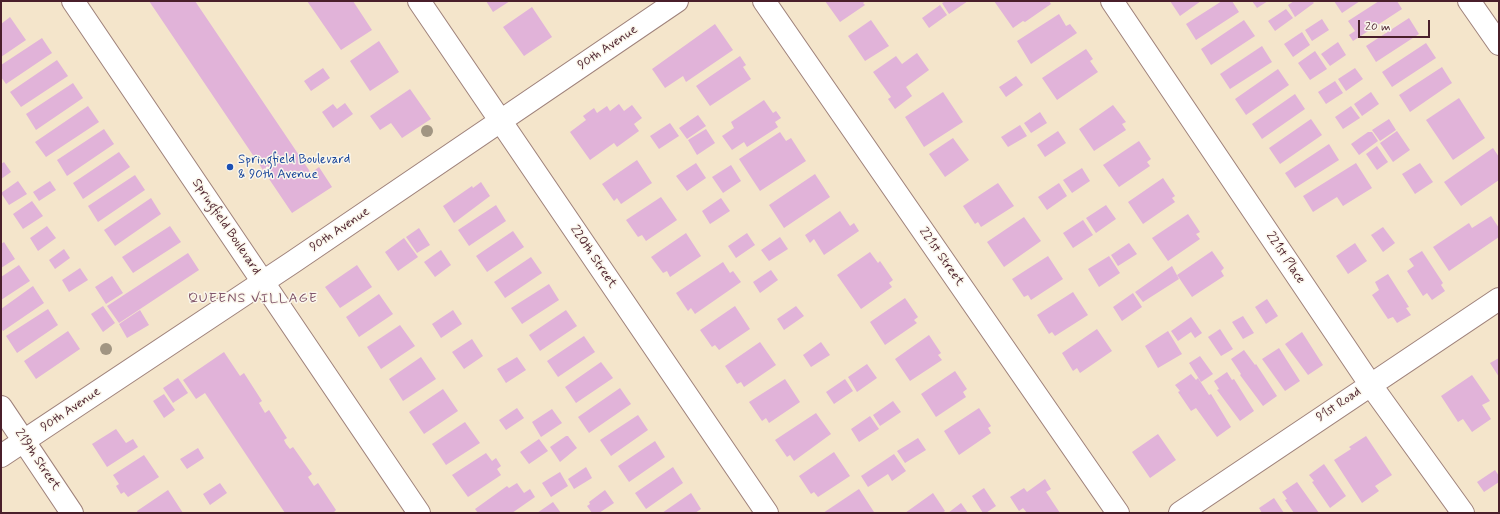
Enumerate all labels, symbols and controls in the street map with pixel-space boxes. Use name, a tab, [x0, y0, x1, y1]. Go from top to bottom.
scale bar	[1360, 12, 1432, 38]
text: 20 m	[1365, 19, 1391, 35]
street label: 90th Avenue	[575, 22, 641, 74]
place label: Springfield Boulevard & 90th Avenue	[238, 152, 350, 183]
marker: Springfield Boulevard & 90th Avenue	[225, 162, 235, 172]
street label: Springfield Boulevard	[188, 176, 264, 278]
street label: 90th Avenue	[307, 204, 373, 256]
street label: 220th Street	[566, 222, 620, 292]
street label: 221st Street	[915, 225, 967, 289]
street label: 221st Place	[1262, 229, 1308, 287]
district label: QUEENS VILLAGE	[189, 291, 317, 307]
street label: 90th Avenue	[38, 384, 104, 436]
street label: 91st Road	[1314, 384, 1364, 426]
street label: 219th Street	[11, 426, 63, 494]

